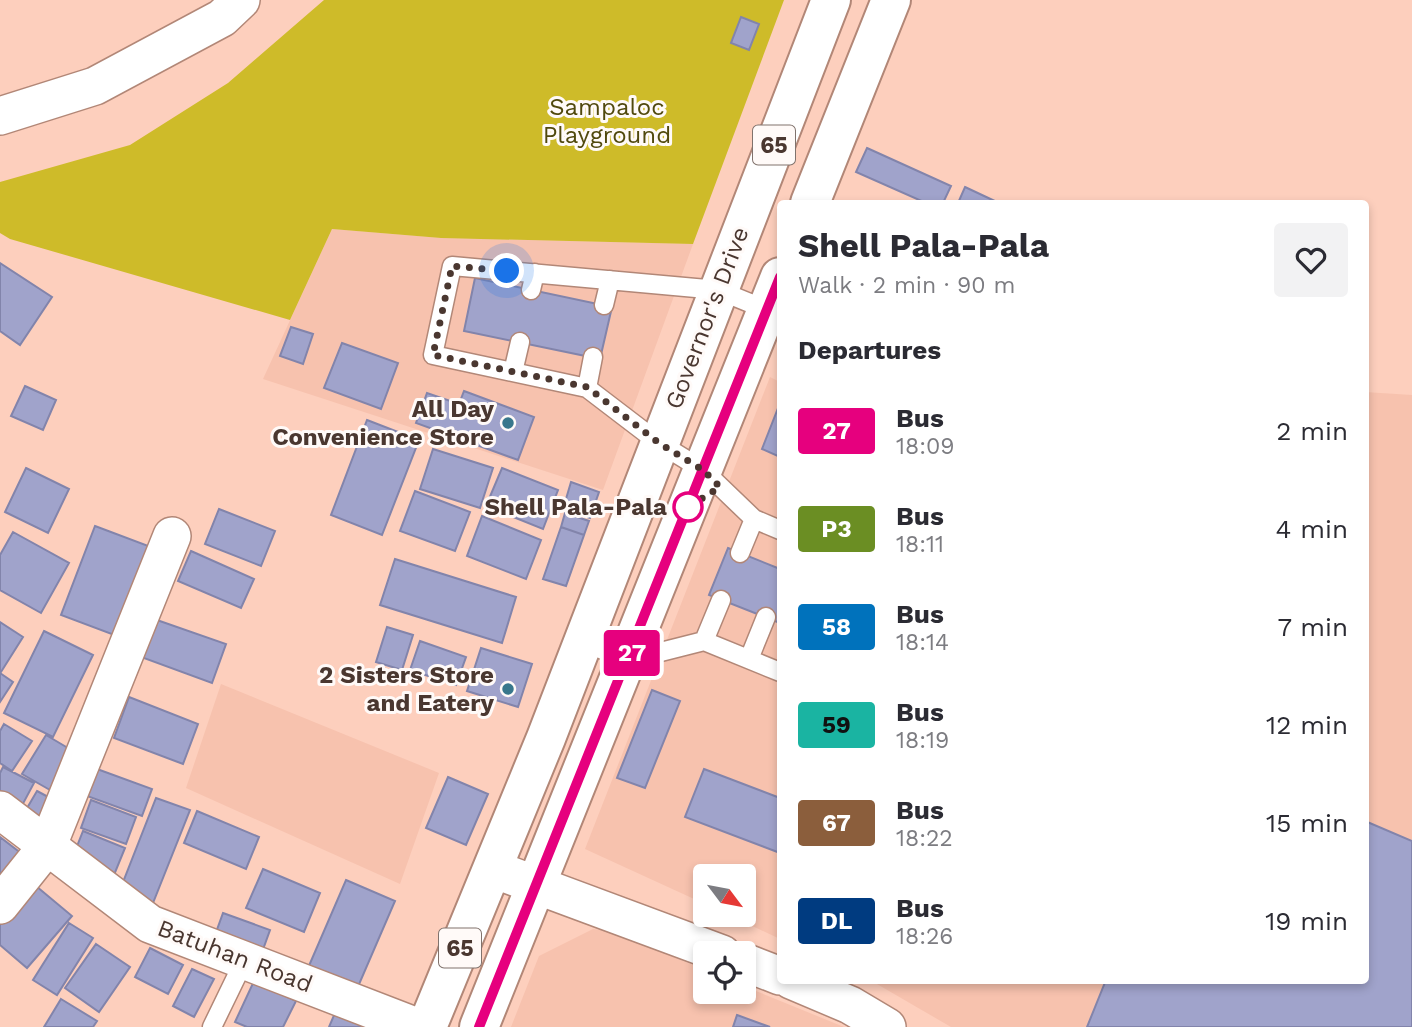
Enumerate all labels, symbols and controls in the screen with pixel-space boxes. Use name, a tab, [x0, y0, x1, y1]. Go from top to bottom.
park label: Sampaloc Playground	[543, 93, 671, 149]
road number: 65	[753, 126, 795, 164]
street label: Governor's Drive	[659, 223, 755, 413]
button: heart	[1274, 223, 1348, 297]
text: Shell Pala-Pala	[798, 226, 1049, 265]
your location	[489, 253, 524, 288]
text: Walk · 2 min · 90 m	[798, 272, 1015, 299]
text: Departures	[798, 335, 941, 365]
place label: All Day Convenience Store	[272, 395, 494, 451]
text: Bus	[896, 403, 944, 433]
marker: All Day Convenience Store	[500, 415, 516, 431]
text: 2 min	[1276, 416, 1348, 446]
text: 27	[822, 417, 851, 445]
text: 18:09	[896, 433, 954, 460]
marker: Shell Pala-Pala	[673, 492, 703, 522]
place label: Shell Pala-Pala	[484, 493, 667, 521]
text: Bus	[896, 501, 944, 531]
text: 4 min	[1275, 514, 1348, 544]
text: P3	[821, 515, 852, 543]
text: 18:11	[896, 531, 944, 558]
text: Bus	[896, 599, 944, 629]
text: 7 min	[1278, 612, 1348, 642]
text: 58	[822, 613, 851, 641]
text: 18:14	[896, 629, 949, 656]
line badge: 27	[600, 630, 664, 676]
text: 27	[618, 639, 646, 667]
place label: 2 Sisters Store and Eatery	[319, 661, 494, 717]
marker: 2 Sisters Store and Eatery	[500, 681, 516, 697]
text: Bus	[896, 697, 944, 727]
text: 12 min	[1266, 710, 1348, 740]
text: 59	[822, 711, 851, 739]
text: 18:19	[896, 727, 949, 754]
text: Bus	[896, 795, 944, 825]
text: 15 min	[1266, 808, 1348, 838]
text: 67	[822, 809, 851, 837]
text: 18:22	[896, 825, 953, 852]
north arrow	[693, 864, 756, 928]
map controls	[693, 864, 756, 1004]
text: Bus	[896, 893, 944, 923]
text: 19 min	[1265, 906, 1348, 936]
text: DL	[821, 907, 852, 935]
street label: Batuhan Road	[154, 914, 316, 998]
text: 18:26	[896, 923, 953, 950]
road number: 65	[439, 928, 481, 967]
button: locate	[693, 941, 756, 1004]

